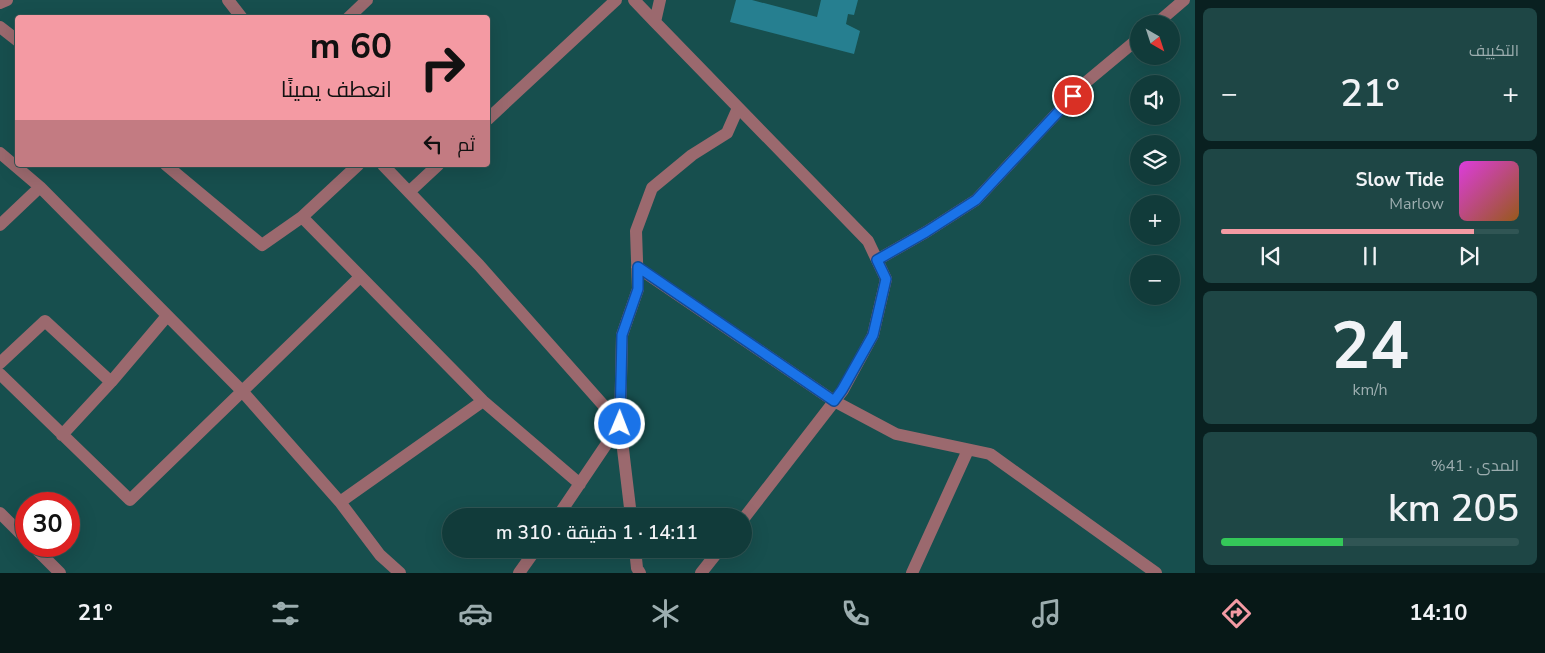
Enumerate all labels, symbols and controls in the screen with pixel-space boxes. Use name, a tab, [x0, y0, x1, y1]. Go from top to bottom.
north arrow	[1130, 15, 1180, 65]
map controls	[1130, 15, 1180, 305]
text: 60 m	[310, 23, 392, 70]
icon: right	[410, 35, 475, 100]
text: التكييف	[1469, 40, 1519, 62]
text: 21°	[1340, 68, 1400, 119]
text: انعطف يمينًا	[281, 75, 392, 105]
pin	[1052, 75, 1094, 117]
button: sound	[1130, 75, 1180, 125]
text: −	[1221, 75, 1238, 113]
text: +	[1502, 75, 1519, 113]
icon: arrive	[1059, 82, 1087, 110]
icon: left	[419, 130, 447, 158]
text: ثم	[457, 132, 475, 158]
button: layers	[1130, 135, 1180, 185]
text: Slow Tide	[1356, 167, 1444, 193]
text: Marlow	[1389, 193, 1444, 215]
button: +	[1130, 195, 1180, 245]
icon: previous	[1257, 242, 1285, 270]
icon: pause	[1356, 242, 1384, 270]
icon: next	[1455, 242, 1483, 270]
button: −	[1130, 255, 1180, 305]
text: 24	[1331, 302, 1409, 391]
text: km/h	[1352, 379, 1388, 401]
position arrow	[593, 397, 645, 449]
text: المدى · 41%	[1431, 455, 1519, 477]
text: 205 km	[1388, 483, 1519, 534]
speed limit sign: 30	[15, 492, 80, 557]
text: 14:11 · 1 دقيقة · 310 m	[496, 520, 698, 546]
icon: filters	[268, 596, 303, 631]
icon: car	[458, 596, 493, 631]
icon: climate	[648, 596, 683, 631]
icon: phone	[838, 596, 873, 631]
icon: music	[1029, 596, 1064, 631]
icon: directions	[1219, 596, 1254, 631]
text: 21°	[78, 598, 112, 628]
text: 14:10	[1409, 598, 1467, 628]

